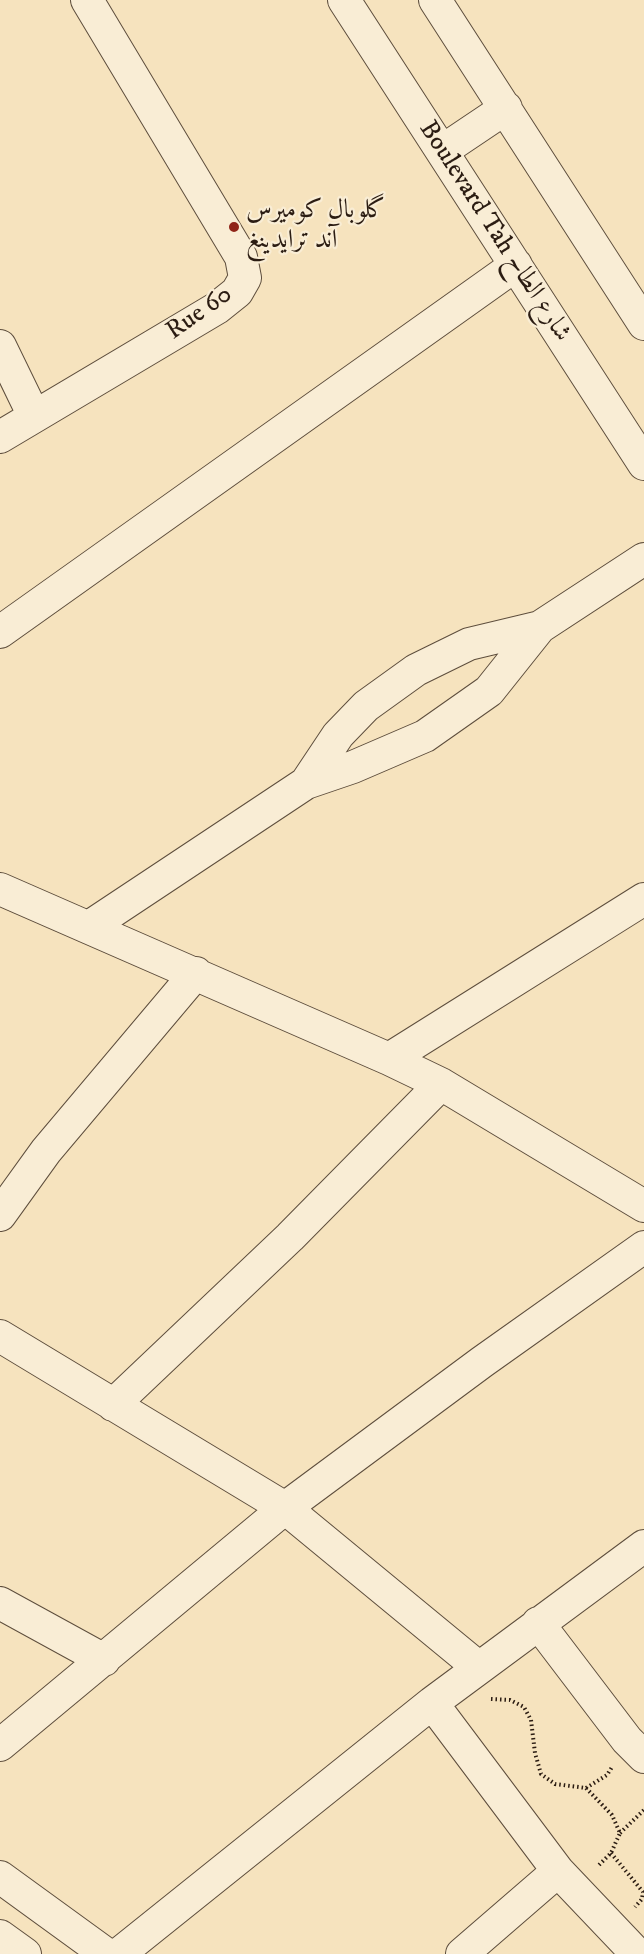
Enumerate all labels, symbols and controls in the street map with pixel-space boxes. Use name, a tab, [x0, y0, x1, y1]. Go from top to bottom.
street label: Boulevard Tah شارع الطاح	[411, 116, 577, 348]
place label: گلوبال كوميرس آند ترايدينغ	[246, 196, 386, 258]
marker: گلوبال كوميرس آند ترايدينغ	[227, 220, 241, 234]
street label: Rue 60	[161, 280, 239, 348]

